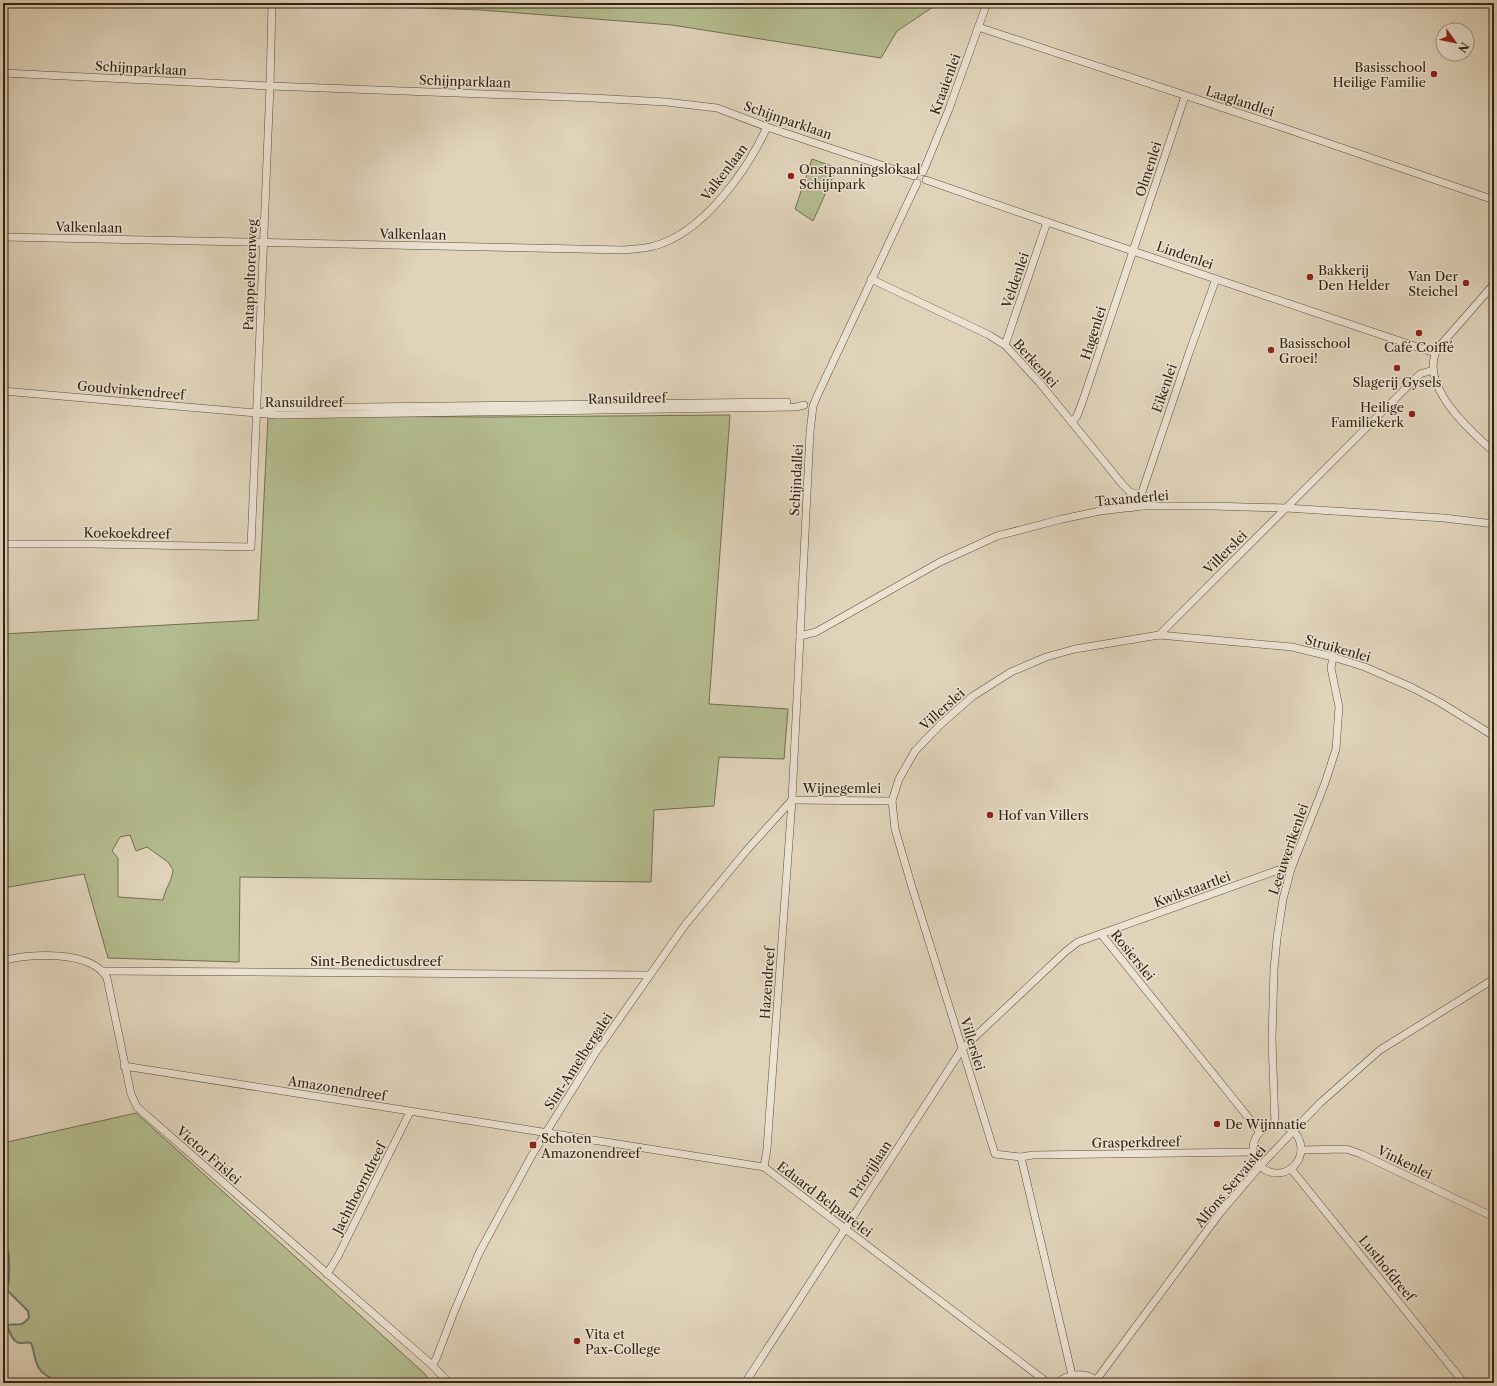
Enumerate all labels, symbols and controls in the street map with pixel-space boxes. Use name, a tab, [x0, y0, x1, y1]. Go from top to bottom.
north arrow	[1435, 22, 1475, 62]
text: N	[1455, 40, 1472, 56]
street label: Kraaienlei	[927, 51, 963, 117]
street label: Schijnparklaan	[95, 58, 187, 78]
place label: Basisschool Heilige Familie	[1333, 59, 1426, 90]
marker: Basisschool Heilige Familie	[1429, 69, 1439, 79]
street label: Schijnparklaan	[419, 71, 511, 91]
street label: Laaglandlei	[1204, 82, 1276, 120]
street label: Schijnparklaan	[742, 97, 834, 143]
street label: Olmenlei	[1132, 139, 1164, 199]
street label: Valkenlaan	[697, 140, 751, 204]
place label: Onstpanningslokaal Schijnpark	[799, 161, 921, 192]
marker: Onstpanningslokaal Schijnpark	[786, 171, 796, 181]
street label: Valkenlaan	[54, 218, 123, 236]
street label: Patappeltorenweg	[240, 219, 260, 331]
street label: Valkenlaan	[378, 225, 447, 243]
street label: Lindenlei	[1154, 238, 1216, 272]
street label: Veldenlei	[998, 250, 1032, 311]
place label: Bakkerij Den Helder	[1318, 262, 1391, 293]
place label: Van Der Steichel	[1407, 268, 1459, 299]
marker: Bakkerij Den Helder	[1305, 272, 1315, 282]
marker: Van Der Steichel	[1461, 278, 1471, 288]
street label: Hagenlei	[1077, 304, 1109, 362]
marker: Café Coiffé	[1414, 328, 1424, 338]
place label: Basisschool Groei!	[1279, 335, 1351, 366]
street label: Berkenlei	[1010, 336, 1062, 390]
place label: Café Coiffé	[1384, 339, 1454, 355]
marker: Basisschool Groei!	[1266, 345, 1276, 355]
street label: Eikenlei	[1148, 362, 1180, 414]
marker: Slagerij Gysels	[1392, 363, 1402, 373]
place label: Slagerij Gysels	[1352, 374, 1442, 390]
street label: Goudvinkendreef	[76, 377, 187, 403]
street label: Ransuildreef	[588, 389, 668, 407]
street label: Ransuildreef	[265, 394, 345, 410]
place label: Heilige Familiekerk	[1331, 399, 1404, 430]
marker: Heilige Familiekerk	[1407, 409, 1417, 419]
street label: Schijndallei	[786, 443, 806, 517]
street label: Taxanderlei	[1095, 487, 1169, 509]
street label: Koekoekdreef	[84, 524, 172, 542]
street label: Villerslei	[1199, 527, 1250, 578]
street label: Struikenlei	[1303, 631, 1373, 665]
street label: Villerslei	[916, 685, 968, 734]
street label: Wijnegemlei	[802, 780, 881, 796]
street label: Leeuwerikenlei	[1265, 801, 1311, 897]
place label: Hof van Villers	[998, 807, 1089, 823]
marker: Hof van Villers	[985, 810, 995, 820]
street label: Kwikstaartlei	[1152, 868, 1232, 910]
street label: Rosierslei	[1108, 926, 1158, 984]
street label: Hazendreef	[756, 945, 778, 1020]
street label: Sint-Benedictusdreef	[310, 953, 443, 969]
street label: Sint-Amelbergalei	[541, 1010, 615, 1112]
street label: Villerslei	[957, 1015, 989, 1072]
street label: Amazonendreef	[286, 1072, 389, 1104]
place label: De Wijnnatie	[1225, 1116, 1307, 1132]
marker: De Wijnnatie	[1212, 1119, 1222, 1129]
street label: Victor Frislei	[173, 1122, 244, 1187]
place label: Schoten Amazonendreef	[540, 1130, 642, 1161]
street label: Grasperkdreef	[1092, 1133, 1182, 1151]
street label: Priorijlaan	[846, 1137, 894, 1201]
street label: Jachthoorndreef	[328, 1138, 390, 1238]
marker: Schoten Amazonendreef	[528, 1140, 538, 1150]
street label: Vinkenlei	[1374, 1141, 1435, 1182]
street label: Alfons Servaislei	[1190, 1142, 1269, 1231]
street label: Eduard Belpairelei	[774, 1158, 876, 1240]
street label: Lusthofdreef	[1356, 1232, 1419, 1305]
place label: Vita et Pax-College	[584, 1326, 660, 1357]
marker: Vita et Pax-College	[572, 1336, 582, 1346]

